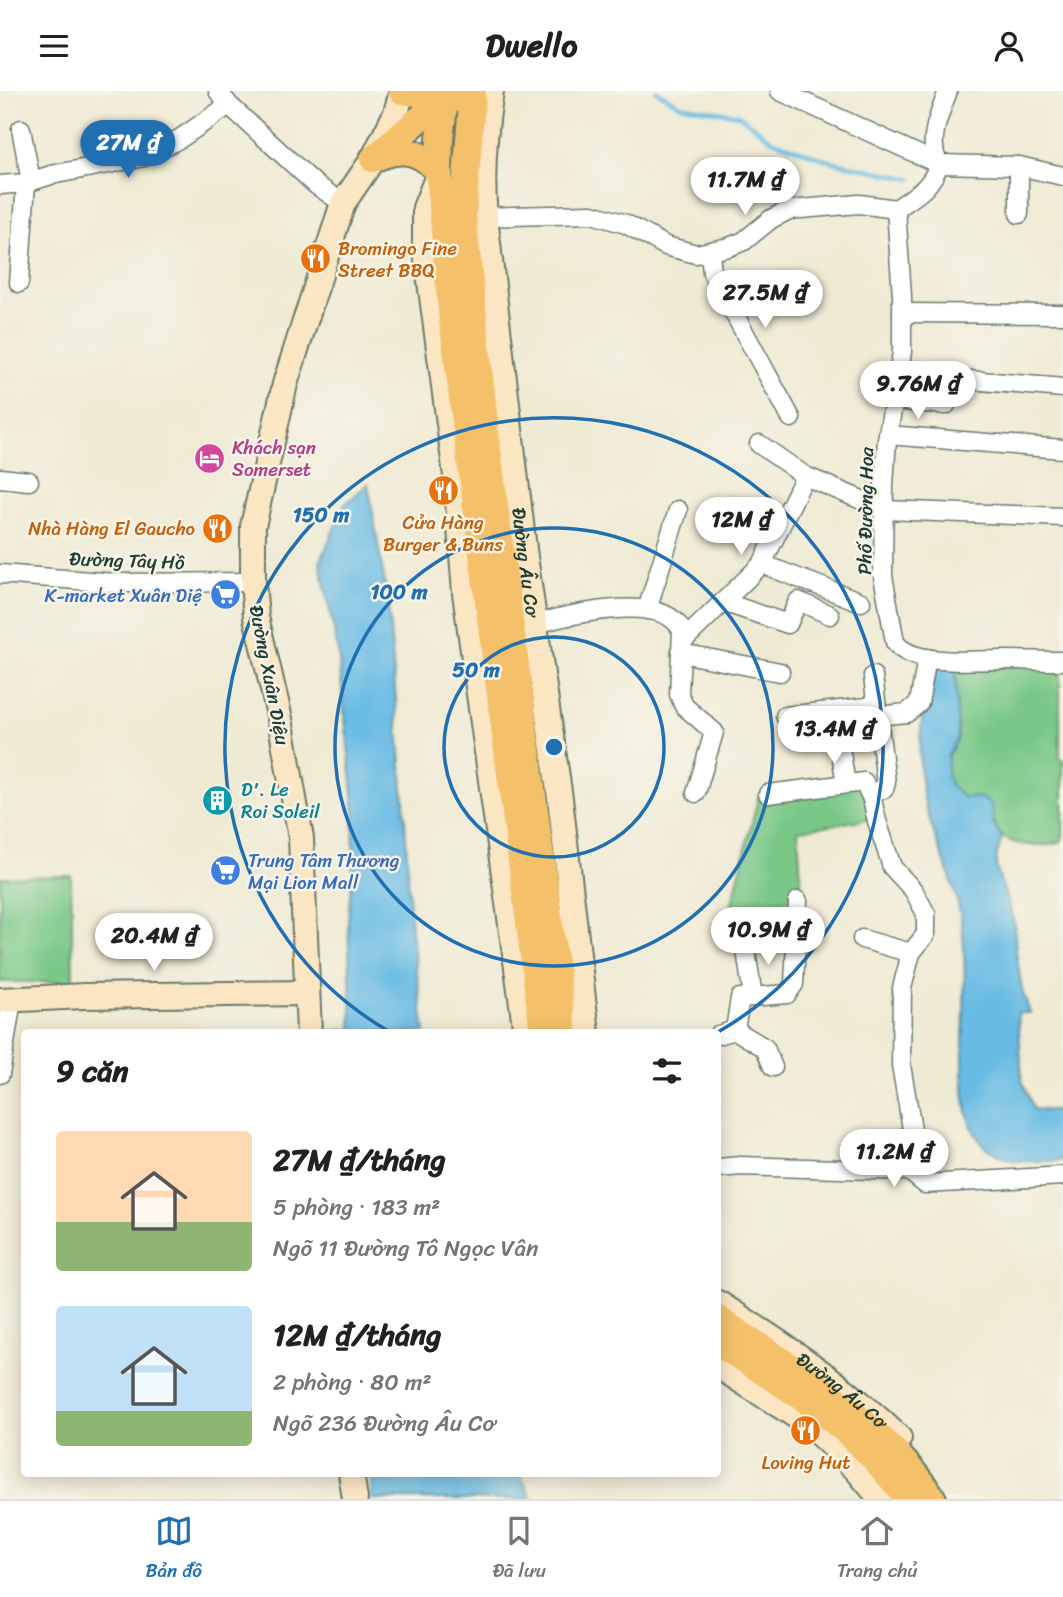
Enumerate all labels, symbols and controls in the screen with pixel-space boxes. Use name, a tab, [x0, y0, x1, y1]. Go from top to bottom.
text: Dwello	[485, 17, 578, 74]
icon: menu	[35, 27, 73, 65]
icon: person	[990, 27, 1028, 65]
pin: 27M ₫	[79, 120, 177, 180]
text: 27M ₫	[96, 122, 160, 163]
pin: 11.7M ₫	[680, 157, 810, 217]
text: 11.7M ₫	[707, 159, 783, 200]
place label: Bromingo Fine Street BBQ	[338, 232, 457, 287]
restaurant icon: Bromingo Fine Street BBQ	[298, 242, 332, 276]
pin: 27.5M ₫	[700, 271, 830, 330]
text: 27.5M ₫	[723, 272, 807, 313]
pin: 9.76M ₫	[853, 361, 983, 421]
text: 9.76M ₫	[876, 363, 960, 404]
place label: Khách sạn Somerset	[232, 431, 316, 486]
hotel icon: Khách sạn Somerset	[192, 441, 226, 475]
street label: Phố Đường Hoa	[848, 446, 883, 575]
restaurant icon: Cửa Hàng Burger & Buns	[426, 474, 460, 508]
text: 150 m	[293, 496, 350, 534]
pin: 12M ₫	[692, 497, 790, 557]
text: 12M ₫	[711, 499, 771, 540]
place label: Cửa Hàng Burger & Buns	[383, 506, 503, 561]
street label: Đường Âu Cơ	[502, 506, 550, 621]
restaurant icon: Nhà Hàng El Gaucho	[201, 511, 235, 545]
place label: Nhà Hàng El Gaucho	[28, 512, 195, 545]
street label: Đường Tây Hồ	[69, 542, 186, 579]
text: 100 m	[370, 573, 428, 611]
supermarket icon: K-market Xuân Diệ	[208, 578, 242, 612]
place label: K-market Xuân Diệ	[45, 579, 202, 612]
street label: Đường Xuân Diệu	[240, 602, 299, 748]
text: 50 m	[452, 651, 501, 689]
pin: 13.4M ₫	[769, 707, 899, 766]
text: 13.4M ₫	[794, 708, 874, 749]
centre of rings	[542, 735, 566, 759]
place label: D'. Le Roi Soleil	[241, 773, 320, 828]
building icon: D'. Le Roi Soleil	[201, 783, 235, 817]
place label: Trung Tâm Thương Mại Lion Mall	[248, 844, 400, 899]
supermarket icon: Trung Tâm Thương Mại Lion Mall	[208, 854, 242, 888]
pin: 10.9M ₫	[703, 907, 833, 967]
text: 10.9M ₫	[727, 909, 809, 950]
pin: 20.4M ₫	[89, 913, 219, 973]
text: 20.4M ₫	[111, 915, 197, 956]
text: 9 căn	[56, 1044, 128, 1098]
icon: filters	[648, 1052, 686, 1090]
pin: 11.2M ₫	[829, 1129, 959, 1189]
text: 11.2M ₫	[856, 1131, 932, 1172]
text: 27M ₫/tháng	[273, 1133, 446, 1187]
icon: home	[112, 1159, 196, 1243]
text: 5 phòng · 183 m²	[273, 1187, 440, 1228]
text: Ngõ 11 Đường Tô Ngọc Vân	[273, 1228, 538, 1269]
text: 12M ₫/tháng	[273, 1308, 441, 1362]
icon: home	[112, 1334, 196, 1418]
street label: Đường Âu Cơ	[789, 1343, 897, 1438]
text: 2 phòng · 80 m²	[273, 1362, 431, 1403]
text: Ngõ 236 Đường Âu Cơ	[273, 1403, 496, 1444]
restaurant icon: Loving Hut	[789, 1414, 823, 1448]
place label: Loving Hut	[761, 1446, 851, 1479]
tab: Bản đồ	[145, 1512, 202, 1587]
tab: Đã lưu	[493, 1512, 546, 1587]
tab: Trang chủ	[837, 1512, 918, 1587]

